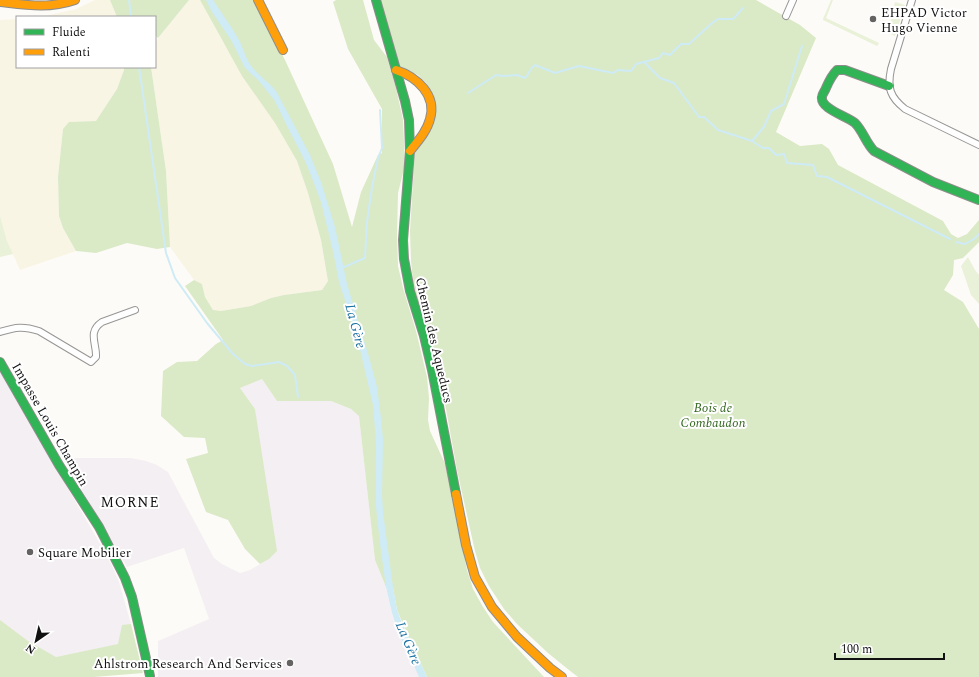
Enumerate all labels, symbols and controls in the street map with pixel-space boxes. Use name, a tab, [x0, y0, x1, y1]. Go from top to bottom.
place label: EHPAD Victor Hugo Vienne	[881, 3, 967, 38]
marker: EHPAD Victor Hugo Vienne	[868, 14, 878, 24]
legend	[16, 16, 156, 68]
text: Fluide	[52, 23, 86, 42]
text: Ralenti	[52, 43, 90, 62]
street label: Chemin des Aqueducs	[410, 275, 458, 405]
water label: La Gère	[339, 301, 372, 351]
street label: Impasse Louis Champin	[7, 359, 94, 490]
park label: Bois de Combaudon	[680, 398, 746, 433]
district label: MORNE	[100, 492, 160, 513]
place label: Square Mobilier	[38, 543, 131, 563]
marker: Square Mobilier	[25, 547, 35, 557]
water label: La Gère	[390, 618, 427, 668]
north arrow	[16, 621, 56, 661]
scale bar	[835, 635, 944, 661]
text: N	[22, 639, 39, 658]
text: 100 m	[841, 640, 872, 659]
place label: Ahlstrom Research And Services	[94, 654, 282, 674]
marker: Ahlstrom Research And Services	[285, 658, 295, 668]

